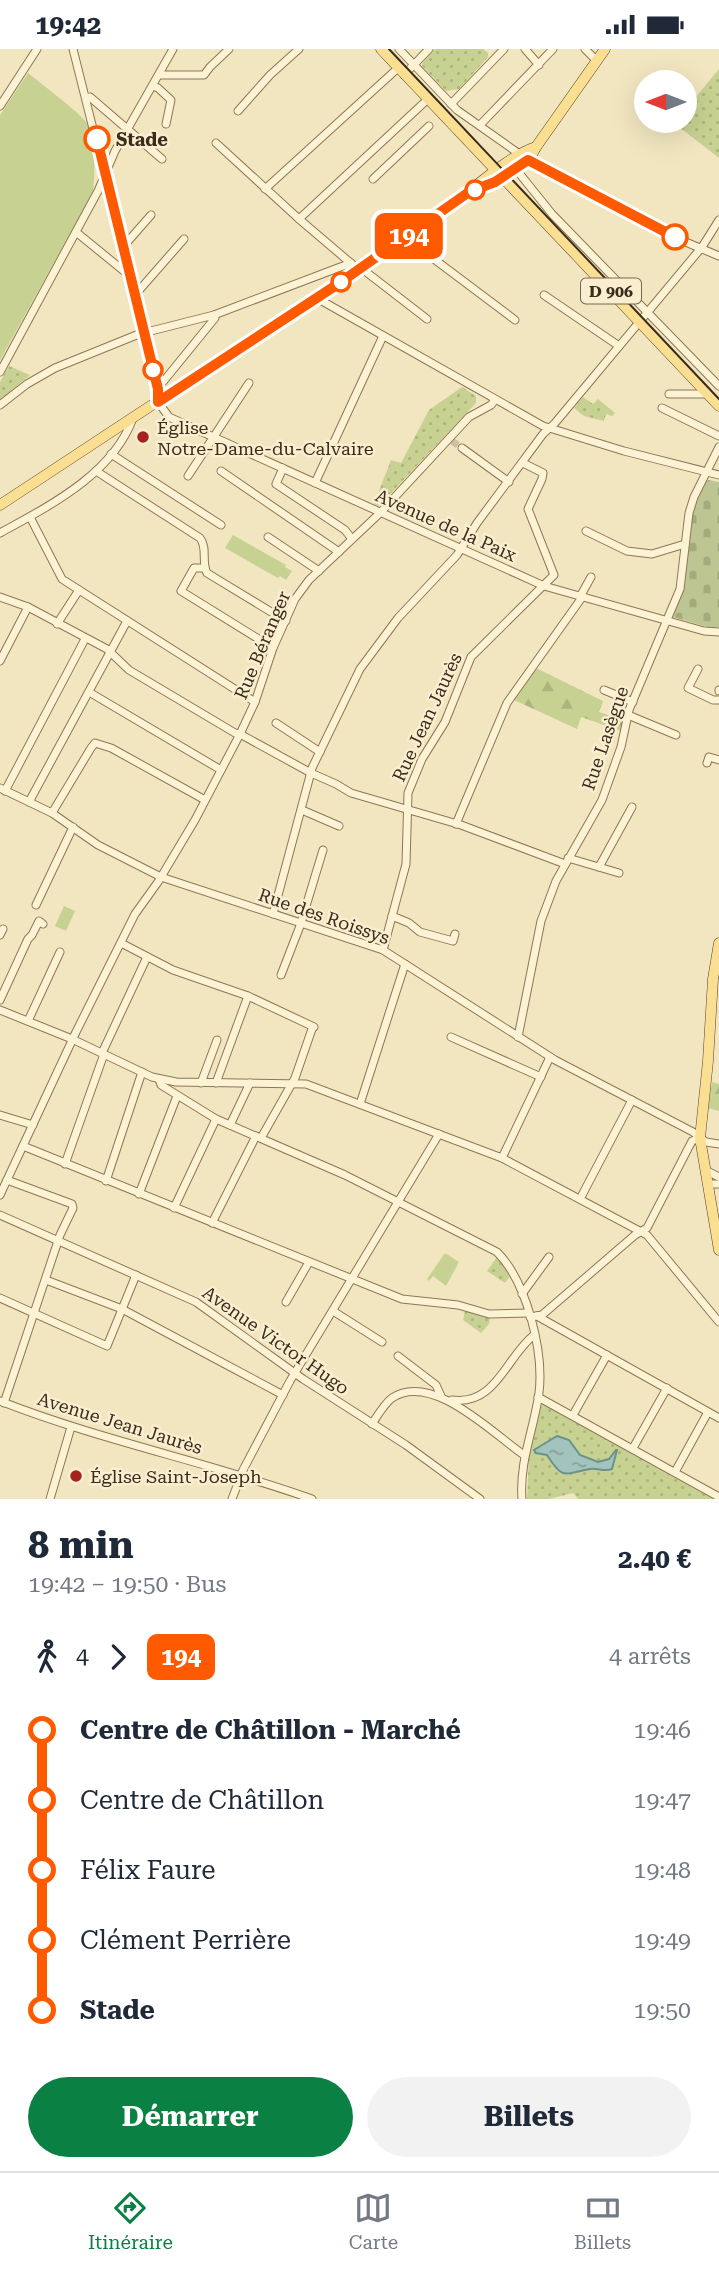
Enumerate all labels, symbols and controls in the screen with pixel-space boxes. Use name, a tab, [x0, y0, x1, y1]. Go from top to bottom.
text: 19:42	[35, 10, 101, 40]
north arrow	[634, 70, 696, 133]
map controls	[634, 70, 697, 133]
marker: Stade	[84, 126, 110, 152]
place label: Stade	[116, 129, 168, 150]
unlabelled marker	[465, 180, 485, 200]
line badge: 194	[369, 213, 449, 259]
text: 194	[389, 222, 429, 250]
unlabelled marker	[662, 224, 688, 250]
unlabelled marker	[331, 272, 351, 292]
road number: D 906	[581, 279, 641, 303]
unlabelled marker	[143, 360, 163, 380]
place label: Église Notre-Dame-du-Calvaire	[157, 417, 374, 459]
marker: Église Notre-Dame-du-Calvaire	[135, 429, 151, 445]
street label: Avenue de la Paix	[372, 485, 520, 566]
street label: Rue Béranger	[230, 588, 294, 702]
street label: Rue Jean Jaurès	[388, 649, 466, 785]
street label: Rue Lasègue	[577, 683, 633, 793]
street label: Rue des Roissys	[256, 884, 392, 948]
street label: Avenue Victor Hugo	[199, 1282, 353, 1398]
street label: Avenue Jean Jaurès	[35, 1388, 205, 1458]
place label: Église Saint-Joseph	[90, 1466, 262, 1487]
marker: Église Saint-Joseph	[68, 1468, 84, 1484]
text: 8 min	[28, 1523, 134, 1567]
text: 2.40 €	[618, 1544, 691, 1574]
text: 19:42 – 19:50 · Bus	[28, 1571, 226, 1598]
icon: walk	[28, 1638, 66, 1676]
icon: forward	[99, 1638, 137, 1676]
text: 4	[76, 1643, 89, 1670]
text: 194	[161, 1643, 201, 1671]
text: 4 arrêts	[609, 1643, 691, 1670]
text: Centre de Châtillon - Marché	[80, 1715, 461, 1745]
text: 19:46	[634, 1717, 691, 1744]
text: Centre de Châtillon	[80, 1785, 324, 1815]
text: 19:47	[634, 1787, 691, 1814]
text: Félix Faure	[80, 1855, 216, 1885]
text: 19:48	[634, 1857, 691, 1884]
text: Clément Perrière	[80, 1925, 291, 1955]
text: 19:49	[634, 1927, 691, 1954]
text: Stade	[80, 1995, 155, 2025]
text: 19:50	[634, 1997, 691, 2024]
button: Démarrer	[28, 2077, 353, 2157]
button: Billets	[367, 2077, 691, 2157]
tab: Itinéraire	[88, 2189, 173, 2254]
tab: Carte	[349, 2189, 398, 2254]
tab: Billets	[574, 2189, 631, 2254]

